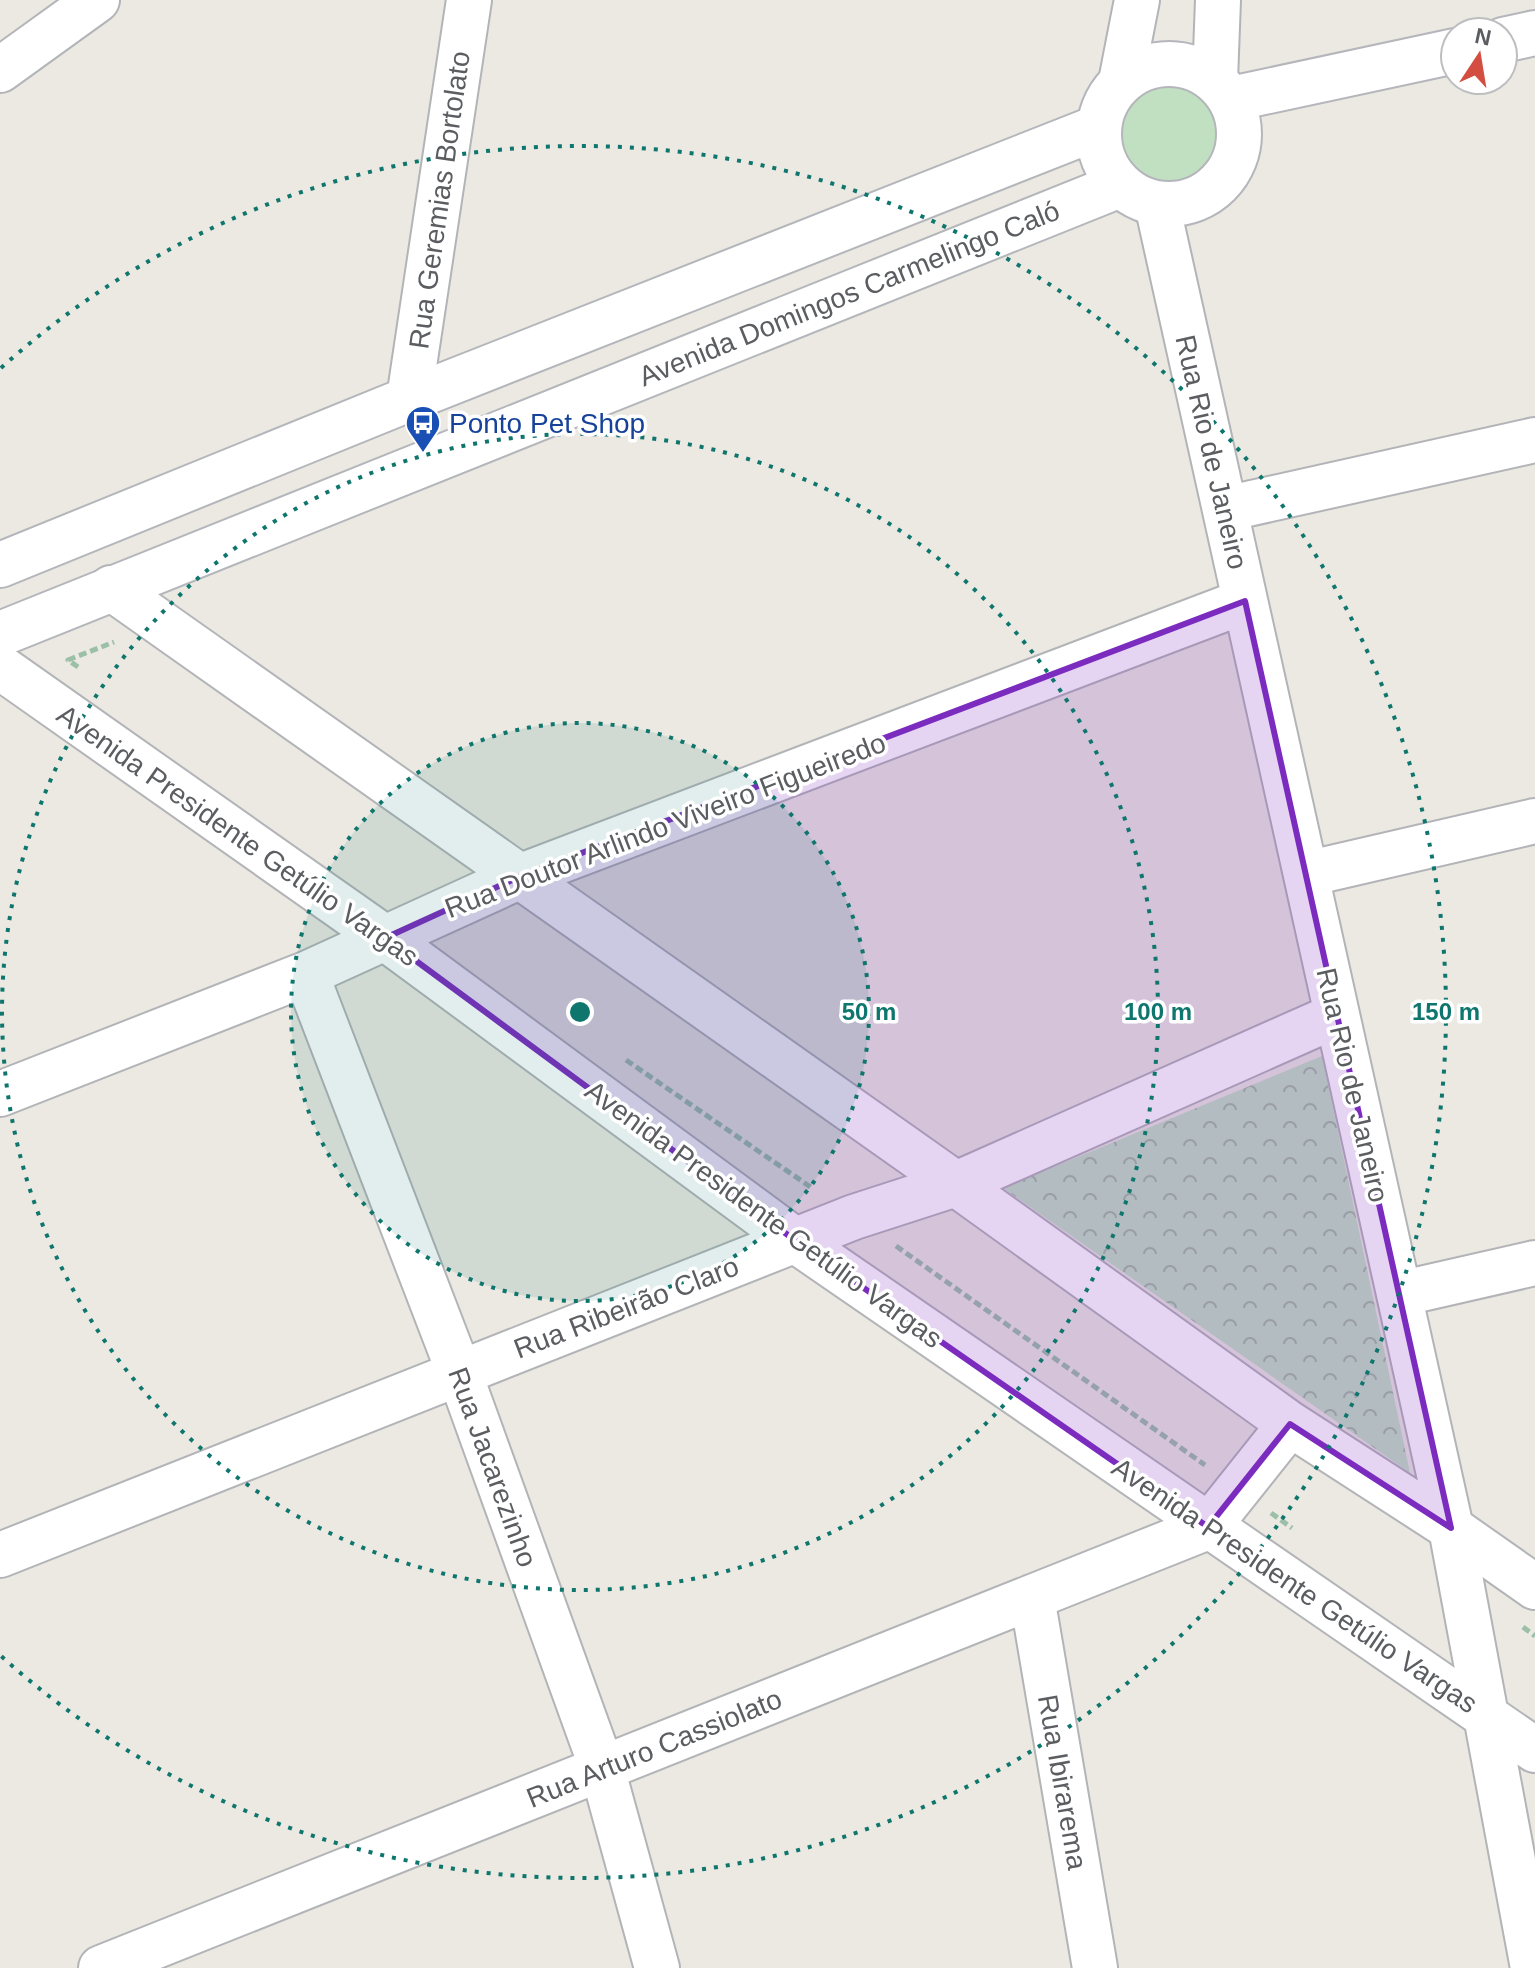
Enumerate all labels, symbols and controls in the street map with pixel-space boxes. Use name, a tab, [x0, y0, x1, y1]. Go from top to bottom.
north arrow	[1439, 16, 1519, 96]
text: N	[1473, 23, 1493, 51]
street label: Rua Geremias Bortolato	[403, 49, 476, 351]
street label: Avenida Domingos Carmelingo Caló	[634, 195, 1064, 392]
street label: Rua Rio de Janeiro	[1169, 332, 1254, 572]
bus stop icon: Ponto Pet Shop	[404, 404, 442, 454]
place label: Ponto Pet Shop	[449, 408, 645, 439]
street label: Avenida Presidente Getúlio Vargas	[51, 698, 424, 972]
street label: Rua Doutor Arlindo Viveiro Figueiredo	[440, 727, 890, 924]
street label: Rua Rio de Janeiro	[1310, 965, 1395, 1205]
centre of rings	[566, 998, 594, 1026]
text: 50 m	[842, 998, 896, 1025]
text: 100 m	[1124, 998, 1192, 1025]
text: 150 m	[1412, 998, 1480, 1025]
street label: Avenida Presidente Getúlio Vargas	[579, 1075, 948, 1354]
street label: Rua Ribeirão Claro	[509, 1250, 743, 1365]
street label: Rua Jacarezinho	[442, 1363, 543, 1571]
street label: Avenida Presidente Getúlio Vargas	[1106, 1451, 1483, 1719]
street label: Rua Arturo Cassiolato	[522, 1683, 786, 1814]
street label: Rua Ibirarema	[1032, 1692, 1093, 1873]

